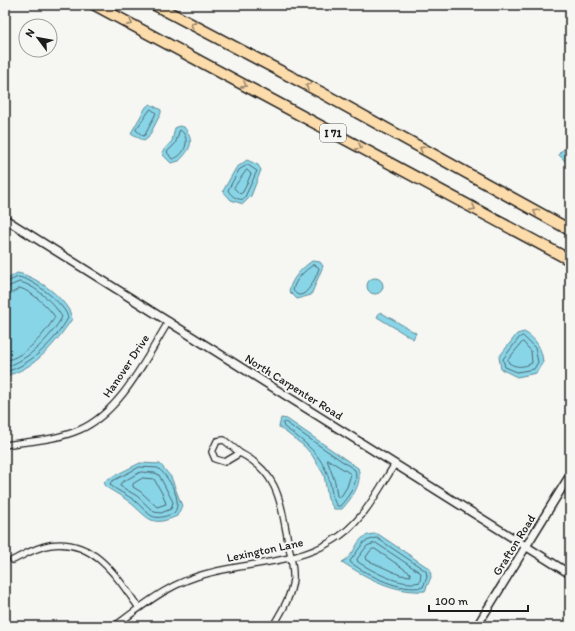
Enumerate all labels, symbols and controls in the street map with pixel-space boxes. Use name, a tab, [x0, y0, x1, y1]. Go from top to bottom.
north arrow	[18, 18, 58, 58]
one-way arrow	[125, 19, 133, 26]
one-way arrow	[190, 23, 197, 30]
text: N	[22, 26, 37, 40]
one-way arrow	[240, 80, 247, 88]
one-way arrow	[305, 84, 312, 91]
road number: I 71	[320, 124, 346, 142]
one-way arrow	[354, 142, 362, 149]
one-way arrow	[419, 146, 426, 153]
one-way arrow	[469, 203, 476, 211]
one-way arrow	[533, 209, 540, 216]
street label: Hanover Drive	[100, 331, 152, 400]
street label: North Carpenter Road	[242, 351, 346, 423]
street label: Grafton Road	[490, 511, 539, 578]
street label: Lexington Lane	[225, 535, 305, 565]
scale bar	[429, 587, 528, 613]
text: 100 m	[435, 594, 468, 608]

